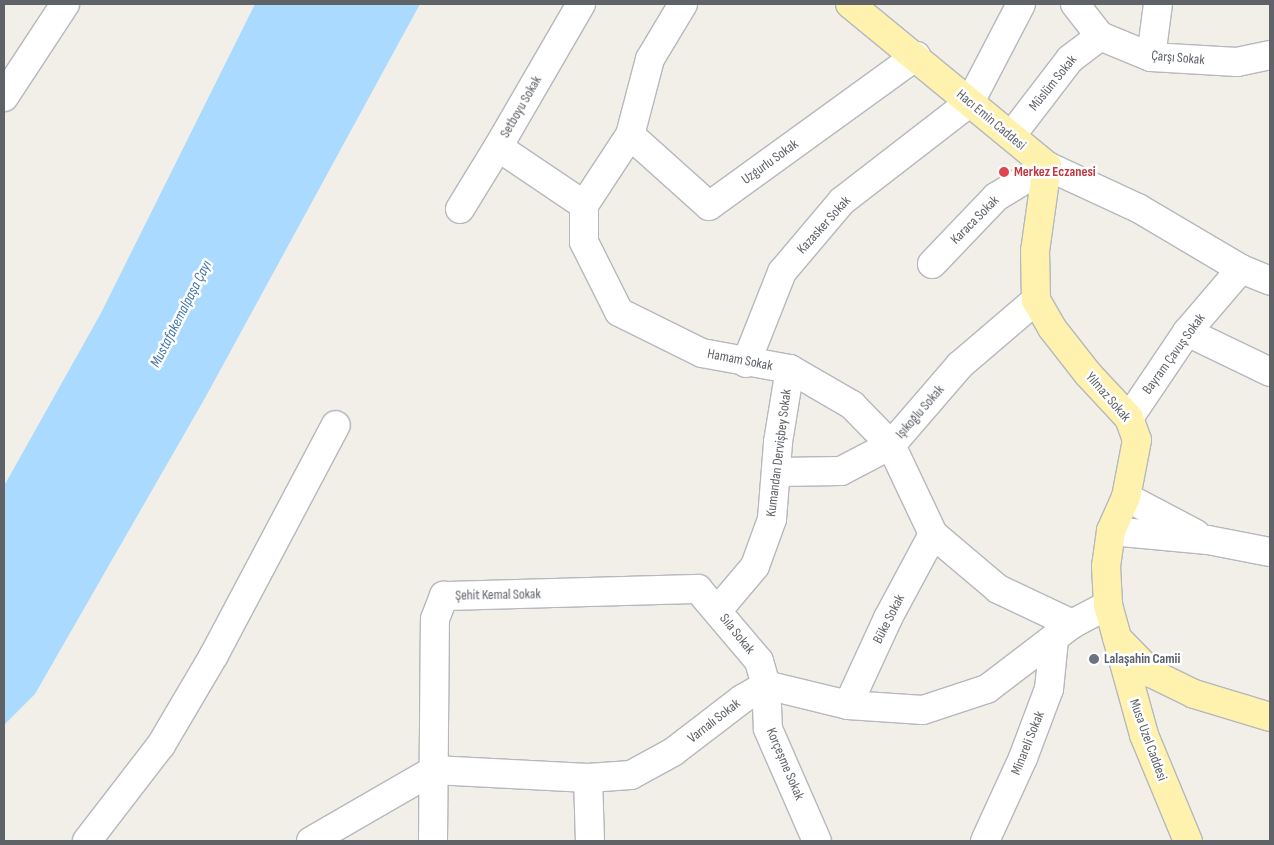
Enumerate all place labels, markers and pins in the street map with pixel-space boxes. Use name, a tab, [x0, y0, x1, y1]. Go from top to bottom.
place label: Merkez Eczanesi	[1014, 164, 1096, 180]
marker: Merkez Eczanesi	[998, 166, 1010, 178]
place label: Lalaşahin Camii	[1104, 651, 1180, 667]
marker: Lalaşahin Camii	[1088, 653, 1100, 665]

